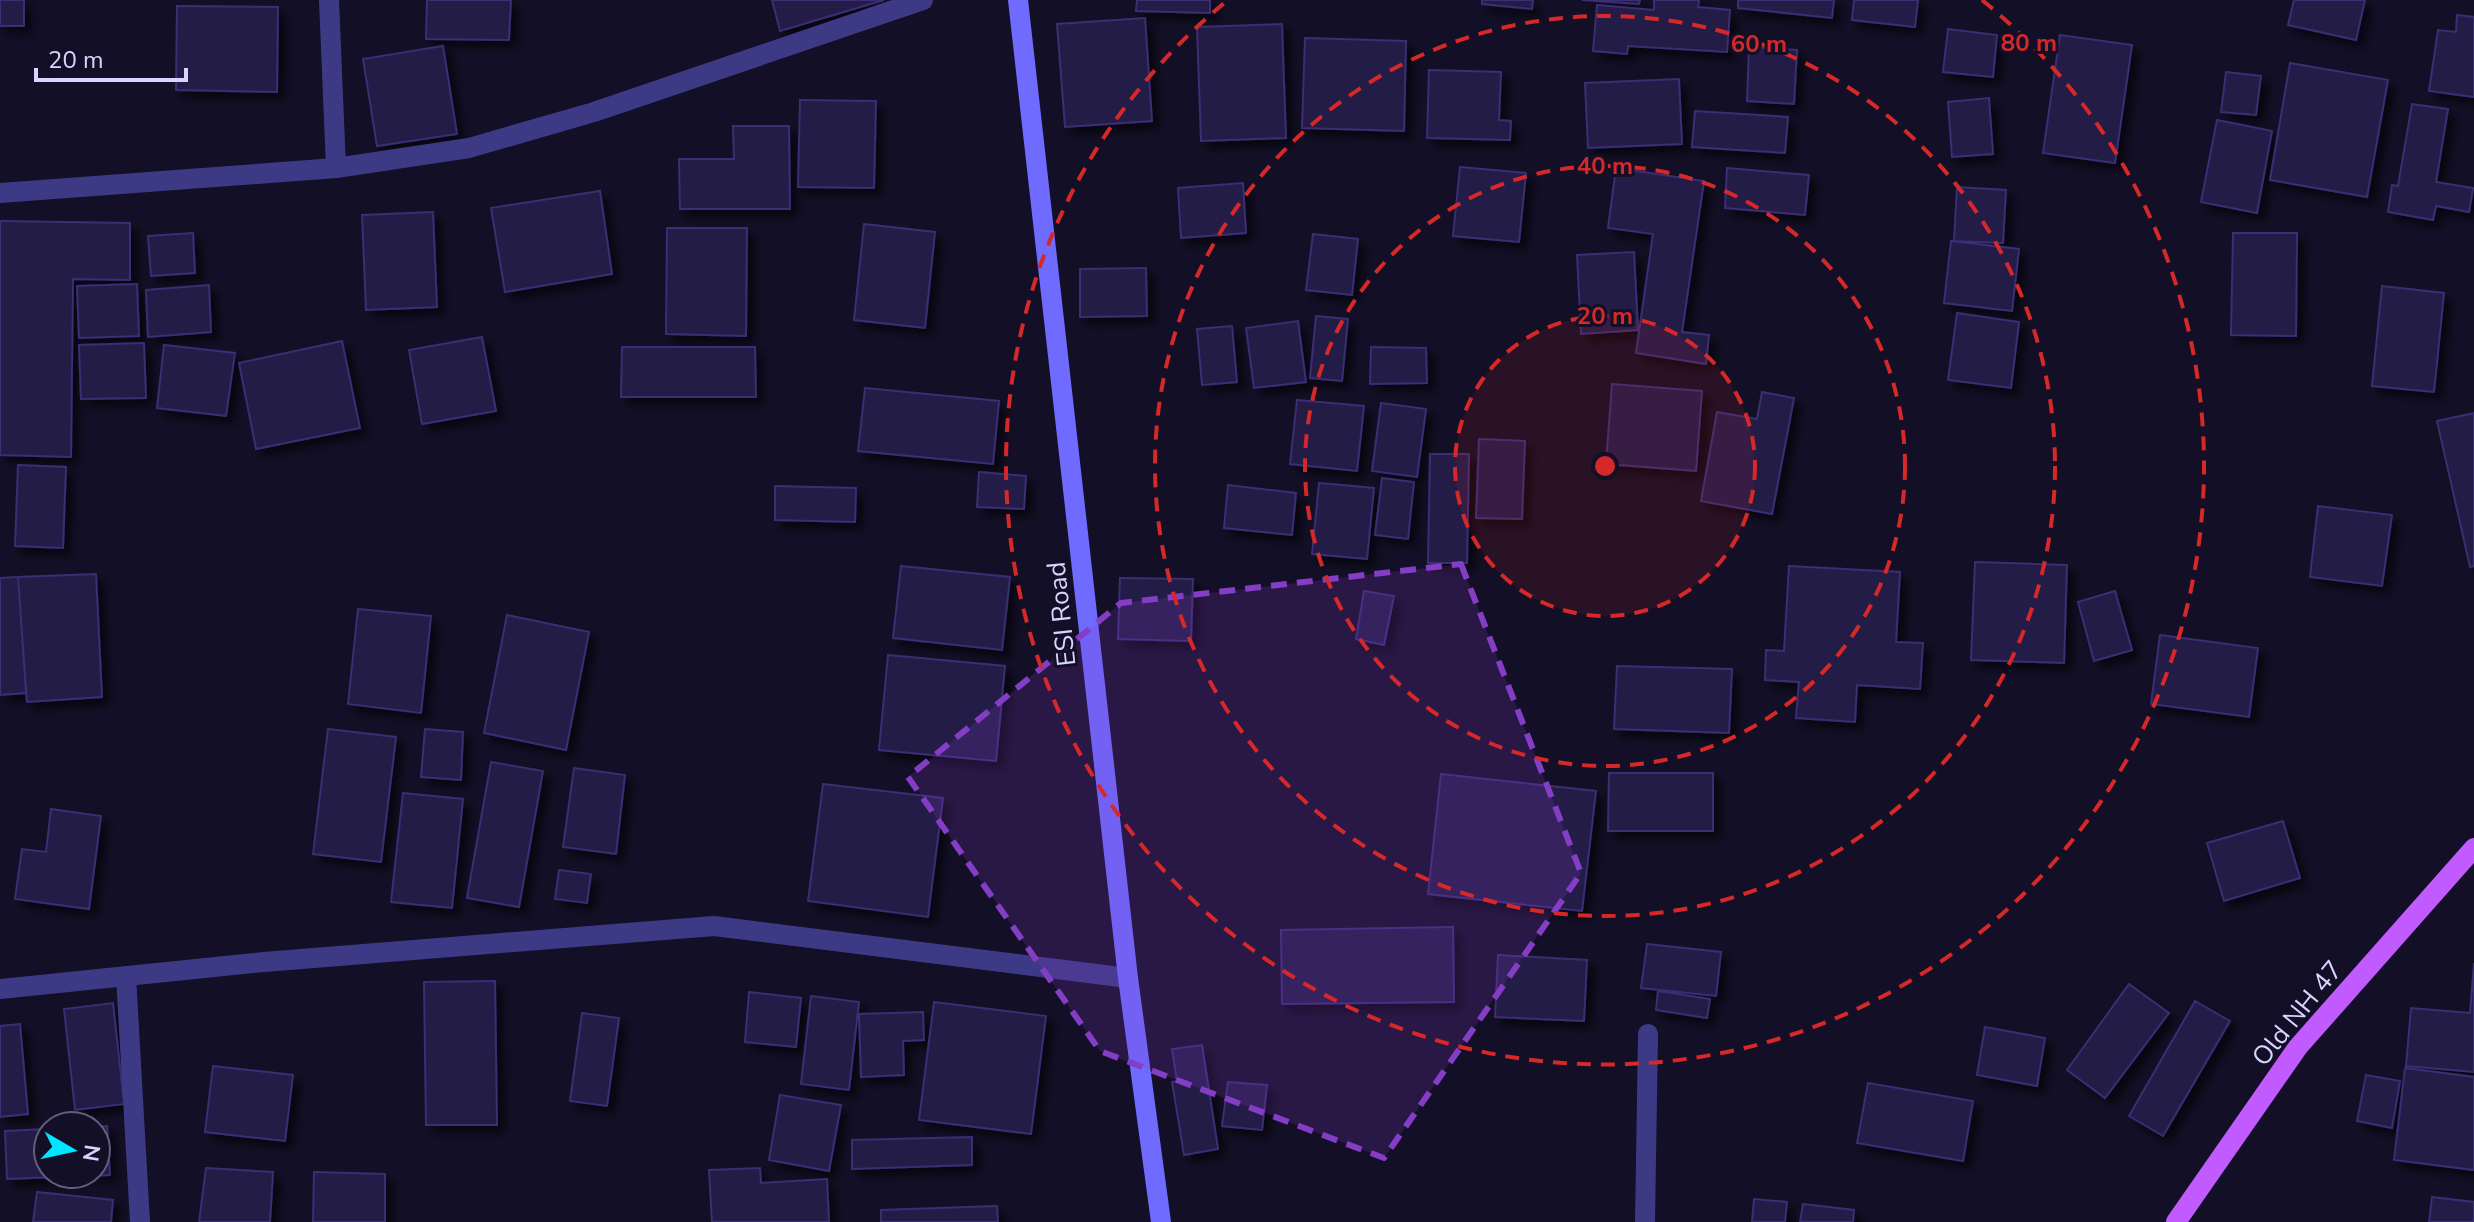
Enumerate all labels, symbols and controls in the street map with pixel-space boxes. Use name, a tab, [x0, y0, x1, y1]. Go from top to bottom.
text: 80 m	[2001, 27, 2057, 59]
text: 60 m	[1731, 28, 1787, 60]
scale bar	[36, 32, 186, 82]
text: 20 m	[48, 44, 104, 76]
text: 40 m	[1577, 150, 1633, 182]
text: 20 m	[1577, 300, 1633, 332]
centre of rings	[1591, 452, 1619, 480]
street label: ESI Road	[1039, 560, 1084, 668]
street label: Old NH 47	[2244, 953, 2351, 1073]
north arrow	[32, 1110, 112, 1190]
text: N	[75, 1142, 107, 1163]

